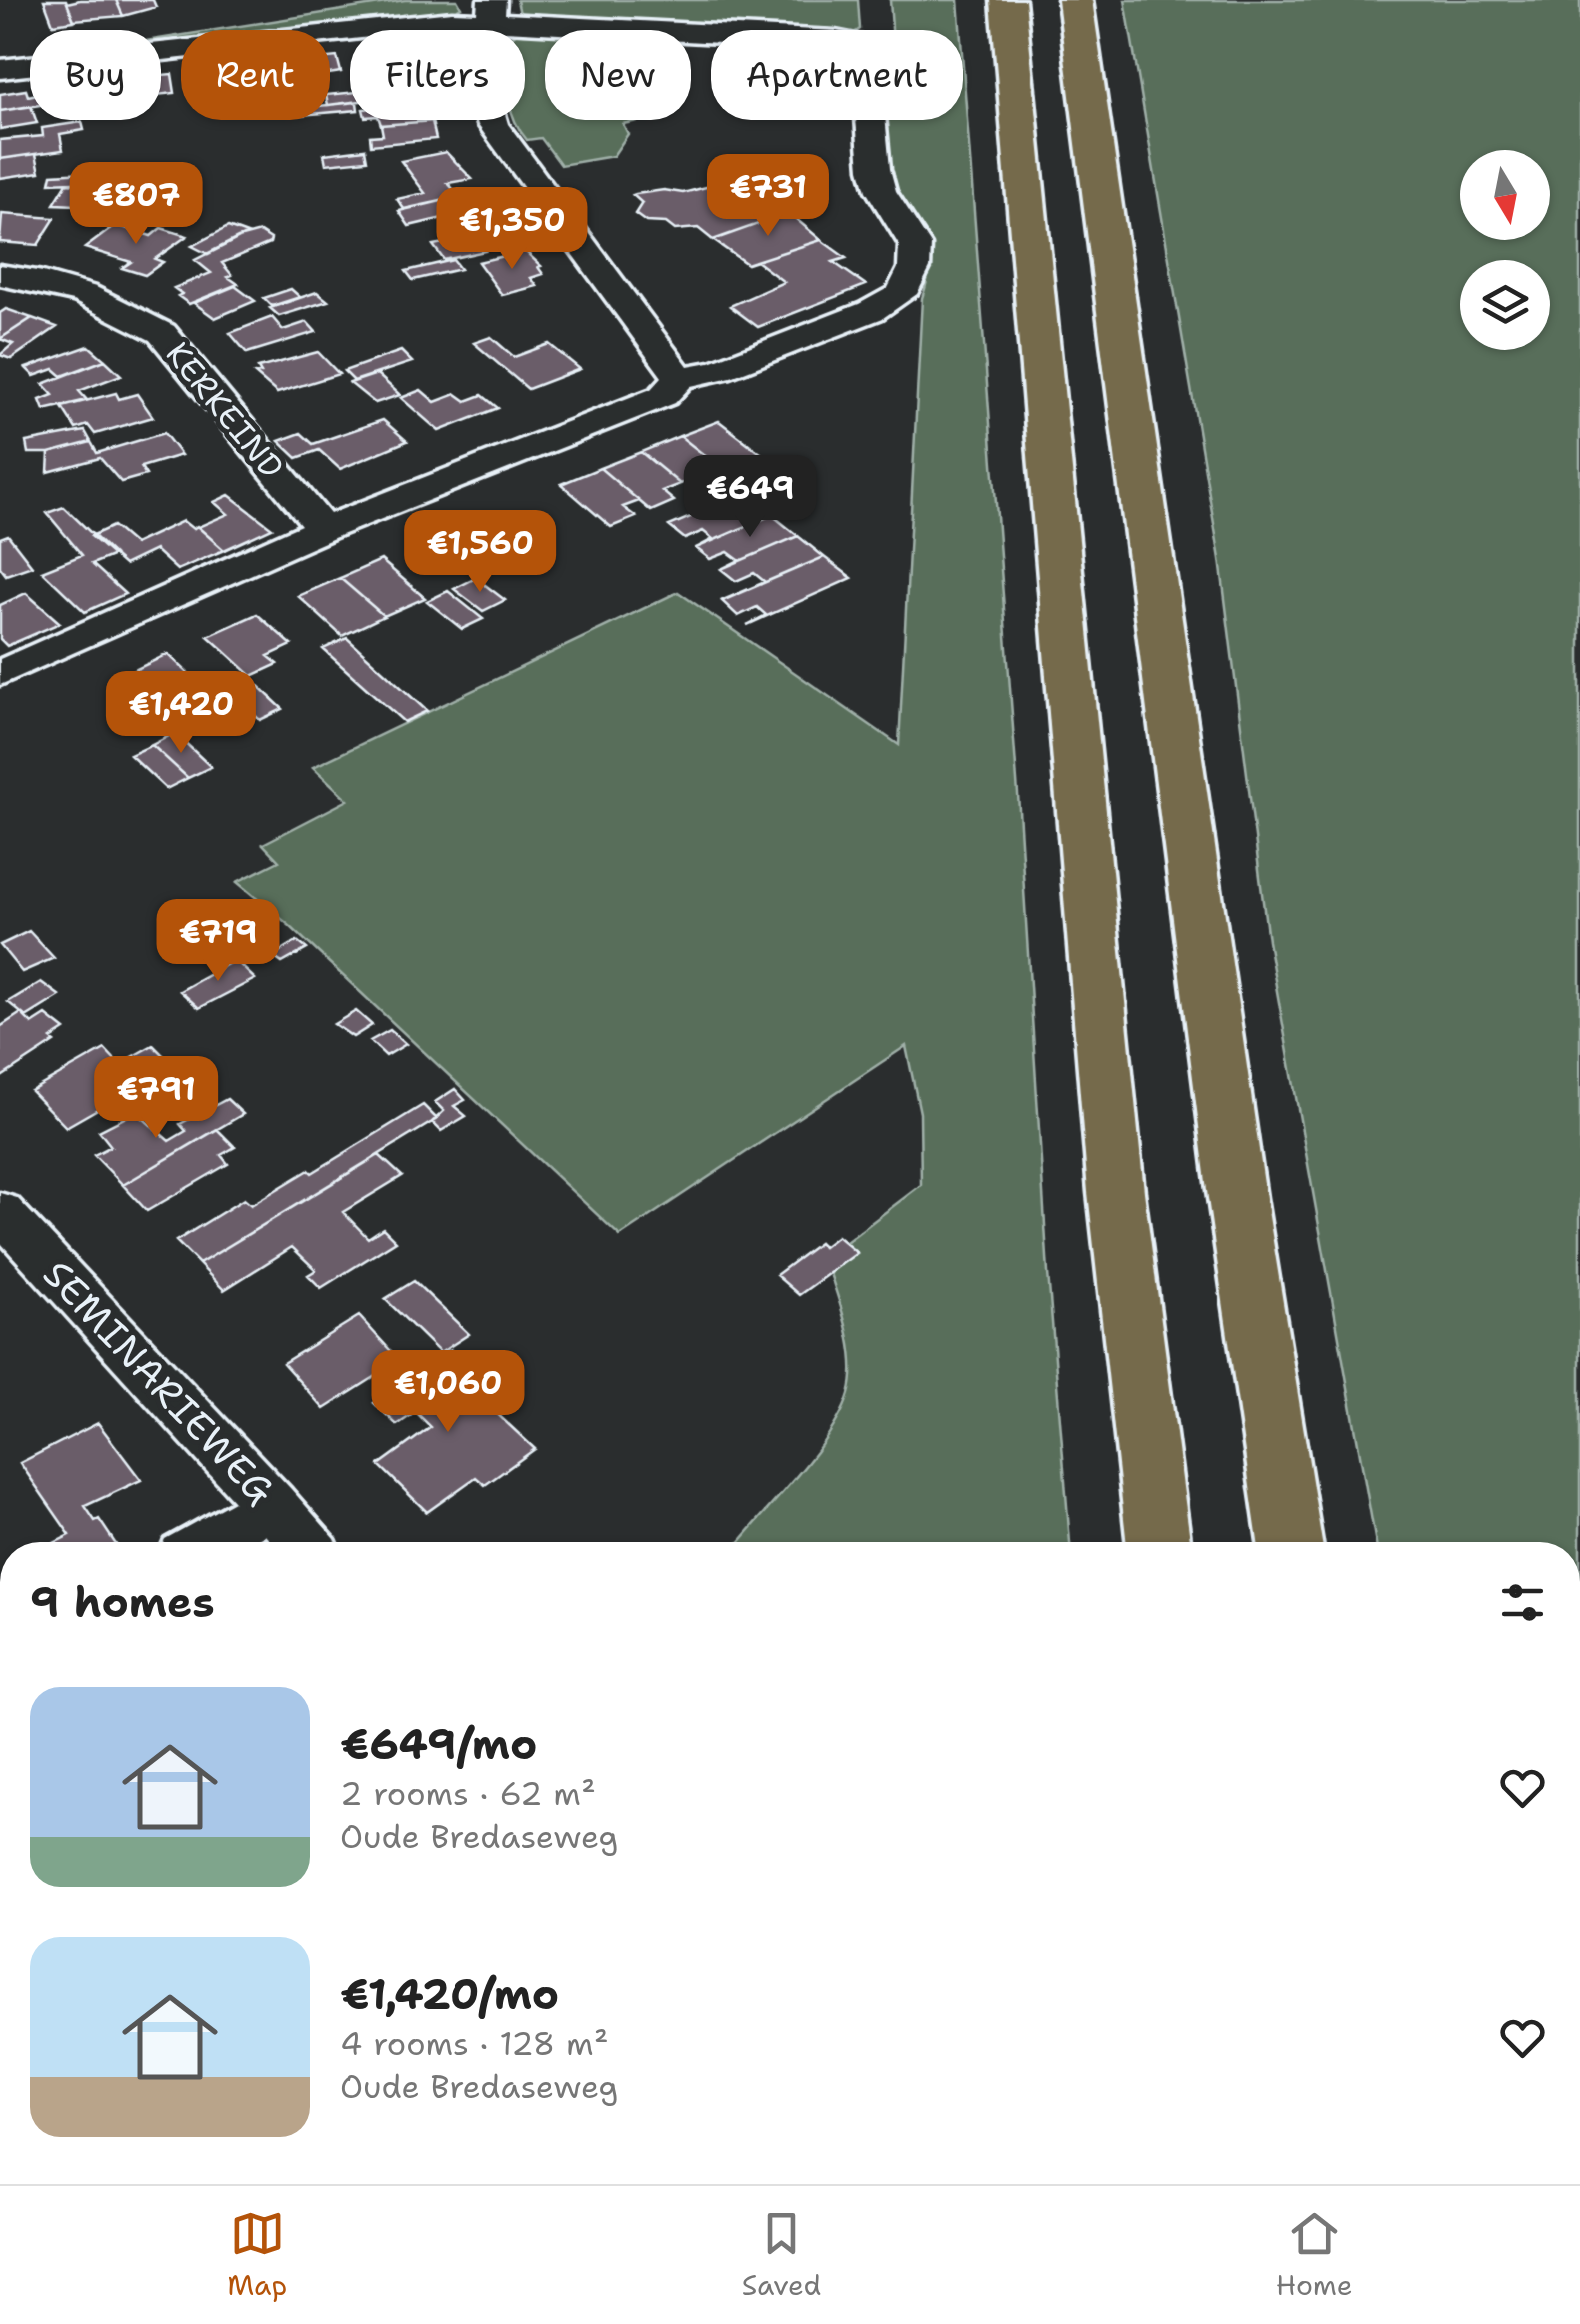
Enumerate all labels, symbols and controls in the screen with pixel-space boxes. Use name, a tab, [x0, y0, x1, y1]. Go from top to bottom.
chip: Buy	[30, 30, 161, 120]
chip: Rent	[181, 30, 330, 120]
chip: Filters	[350, 30, 525, 120]
chip: New	[545, 30, 691, 120]
chip: Apartment	[711, 30, 963, 120]
north arrow	[1460, 150, 1550, 240]
map controls	[1460, 150, 1550, 350]
pin: €731	[709, 154, 827, 239]
pin: €807	[77, 162, 195, 247]
text: €731	[729, 165, 807, 208]
text: €807	[92, 173, 180, 216]
pin: €1,350	[431, 187, 593, 272]
text: €1,350	[458, 198, 566, 241]
button: layers	[1460, 260, 1550, 350]
street label: KERKEIND	[157, 333, 293, 487]
pin: €649	[691, 455, 809, 540]
text: €649	[706, 466, 794, 509]
pin: €1,560	[399, 510, 561, 595]
text: €1,560	[426, 521, 534, 564]
pin: €1,420	[100, 671, 262, 756]
text: €1,420	[128, 682, 234, 725]
pin: €719	[159, 899, 277, 984]
text: €719	[179, 910, 257, 953]
pin: €791	[97, 1056, 215, 1141]
text: €791	[116, 1067, 196, 1110]
street label: SEMINARIEWEG	[32, 1249, 286, 1515]
pin: €1,060	[367, 1350, 529, 1435]
text: €1,060	[393, 1361, 503, 1404]
text: 9 homes	[30, 1574, 215, 1630]
icon: filters	[1495, 1575, 1550, 1630]
text: €649/mo	[340, 1716, 537, 1772]
icon: home	[110, 1727, 230, 1847]
icon: heart	[1495, 1760, 1550, 1815]
text: 2 rooms · 62 m²	[340, 1772, 596, 1815]
text: Oude Bredaseweg	[340, 1815, 618, 1858]
text: €1,420/mo	[340, 1966, 559, 2022]
icon: home	[110, 1977, 230, 2097]
icon: heart	[1495, 2010, 1550, 2065]
text: 4 rooms · 128 m²	[340, 2022, 608, 2065]
text: Oude Bredaseweg	[340, 2065, 618, 2108]
tab: Map	[227, 2206, 287, 2304]
tab: Saved	[742, 2206, 821, 2304]
tab: Home	[1276, 2206, 1353, 2304]

